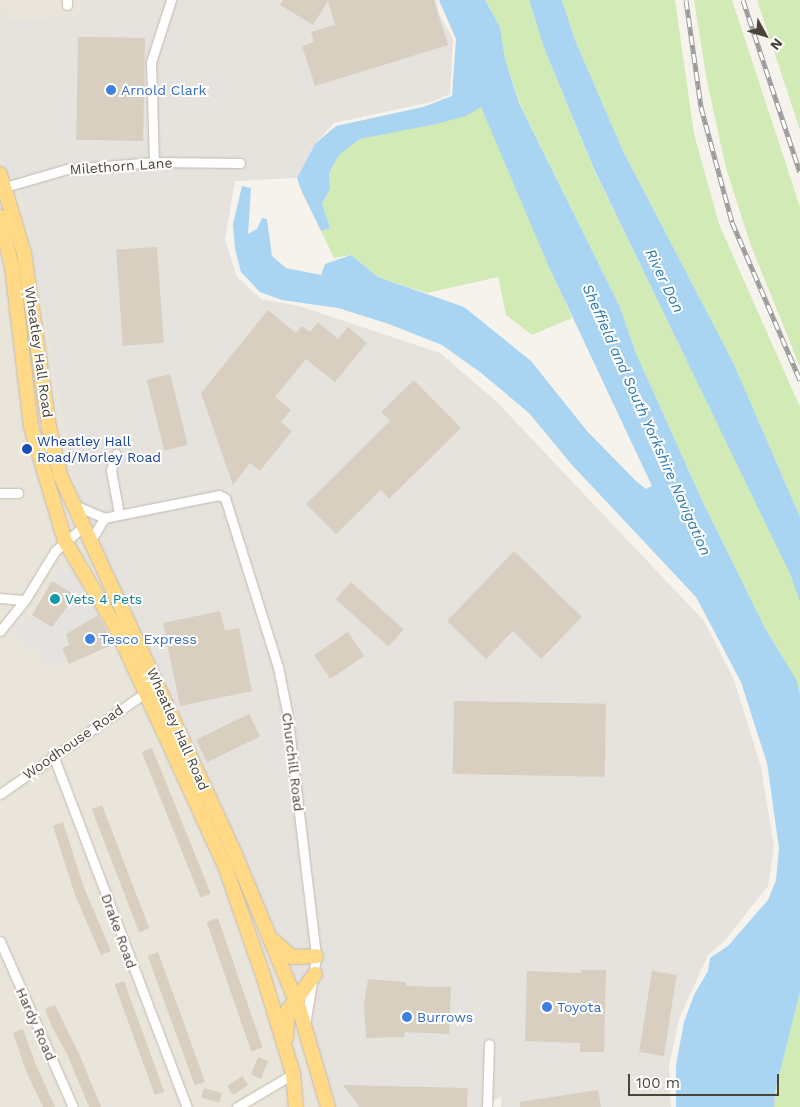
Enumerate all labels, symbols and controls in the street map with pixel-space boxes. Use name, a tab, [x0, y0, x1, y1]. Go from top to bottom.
north arrow	[740, 10, 790, 60]
text: N	[767, 35, 786, 54]
place label: Arnold Clark	[121, 82, 206, 98]
marker: Arnold Clark	[105, 84, 117, 96]
street label: Milethorn Lane	[69, 154, 173, 178]
water label: River Don	[641, 246, 687, 316]
water label: Sheffield and South Yorkshire Navigation	[578, 281, 714, 559]
street label: Wheatley Hall Road	[21, 285, 57, 419]
place label: Wheatley Hall Road/Morley Road	[37, 433, 161, 466]
marker: Wheatley Hall Road/Morley Road	[21, 443, 33, 455]
place label: Vets 4 Pets	[65, 591, 142, 607]
marker: Vets 4 Pets	[49, 593, 61, 605]
place label: Tesco Express	[100, 631, 197, 647]
marker: Tesco Express	[84, 633, 96, 645]
street label: Wheatley Hall Road	[143, 665, 213, 793]
street label: Woodhouse Road	[20, 701, 126, 783]
street label: Churchill Road	[279, 711, 307, 813]
street label: Drake Road	[98, 891, 140, 971]
street label: Hardy Road	[12, 985, 60, 1063]
place label: Toyota	[557, 999, 601, 1015]
marker: Toyota	[541, 1001, 553, 1013]
place label: Burrows	[417, 1009, 473, 1025]
marker: Burrows	[401, 1011, 413, 1023]
scale bar	[630, 1064, 781, 1096]
text: 100 m	[636, 1074, 680, 1092]

